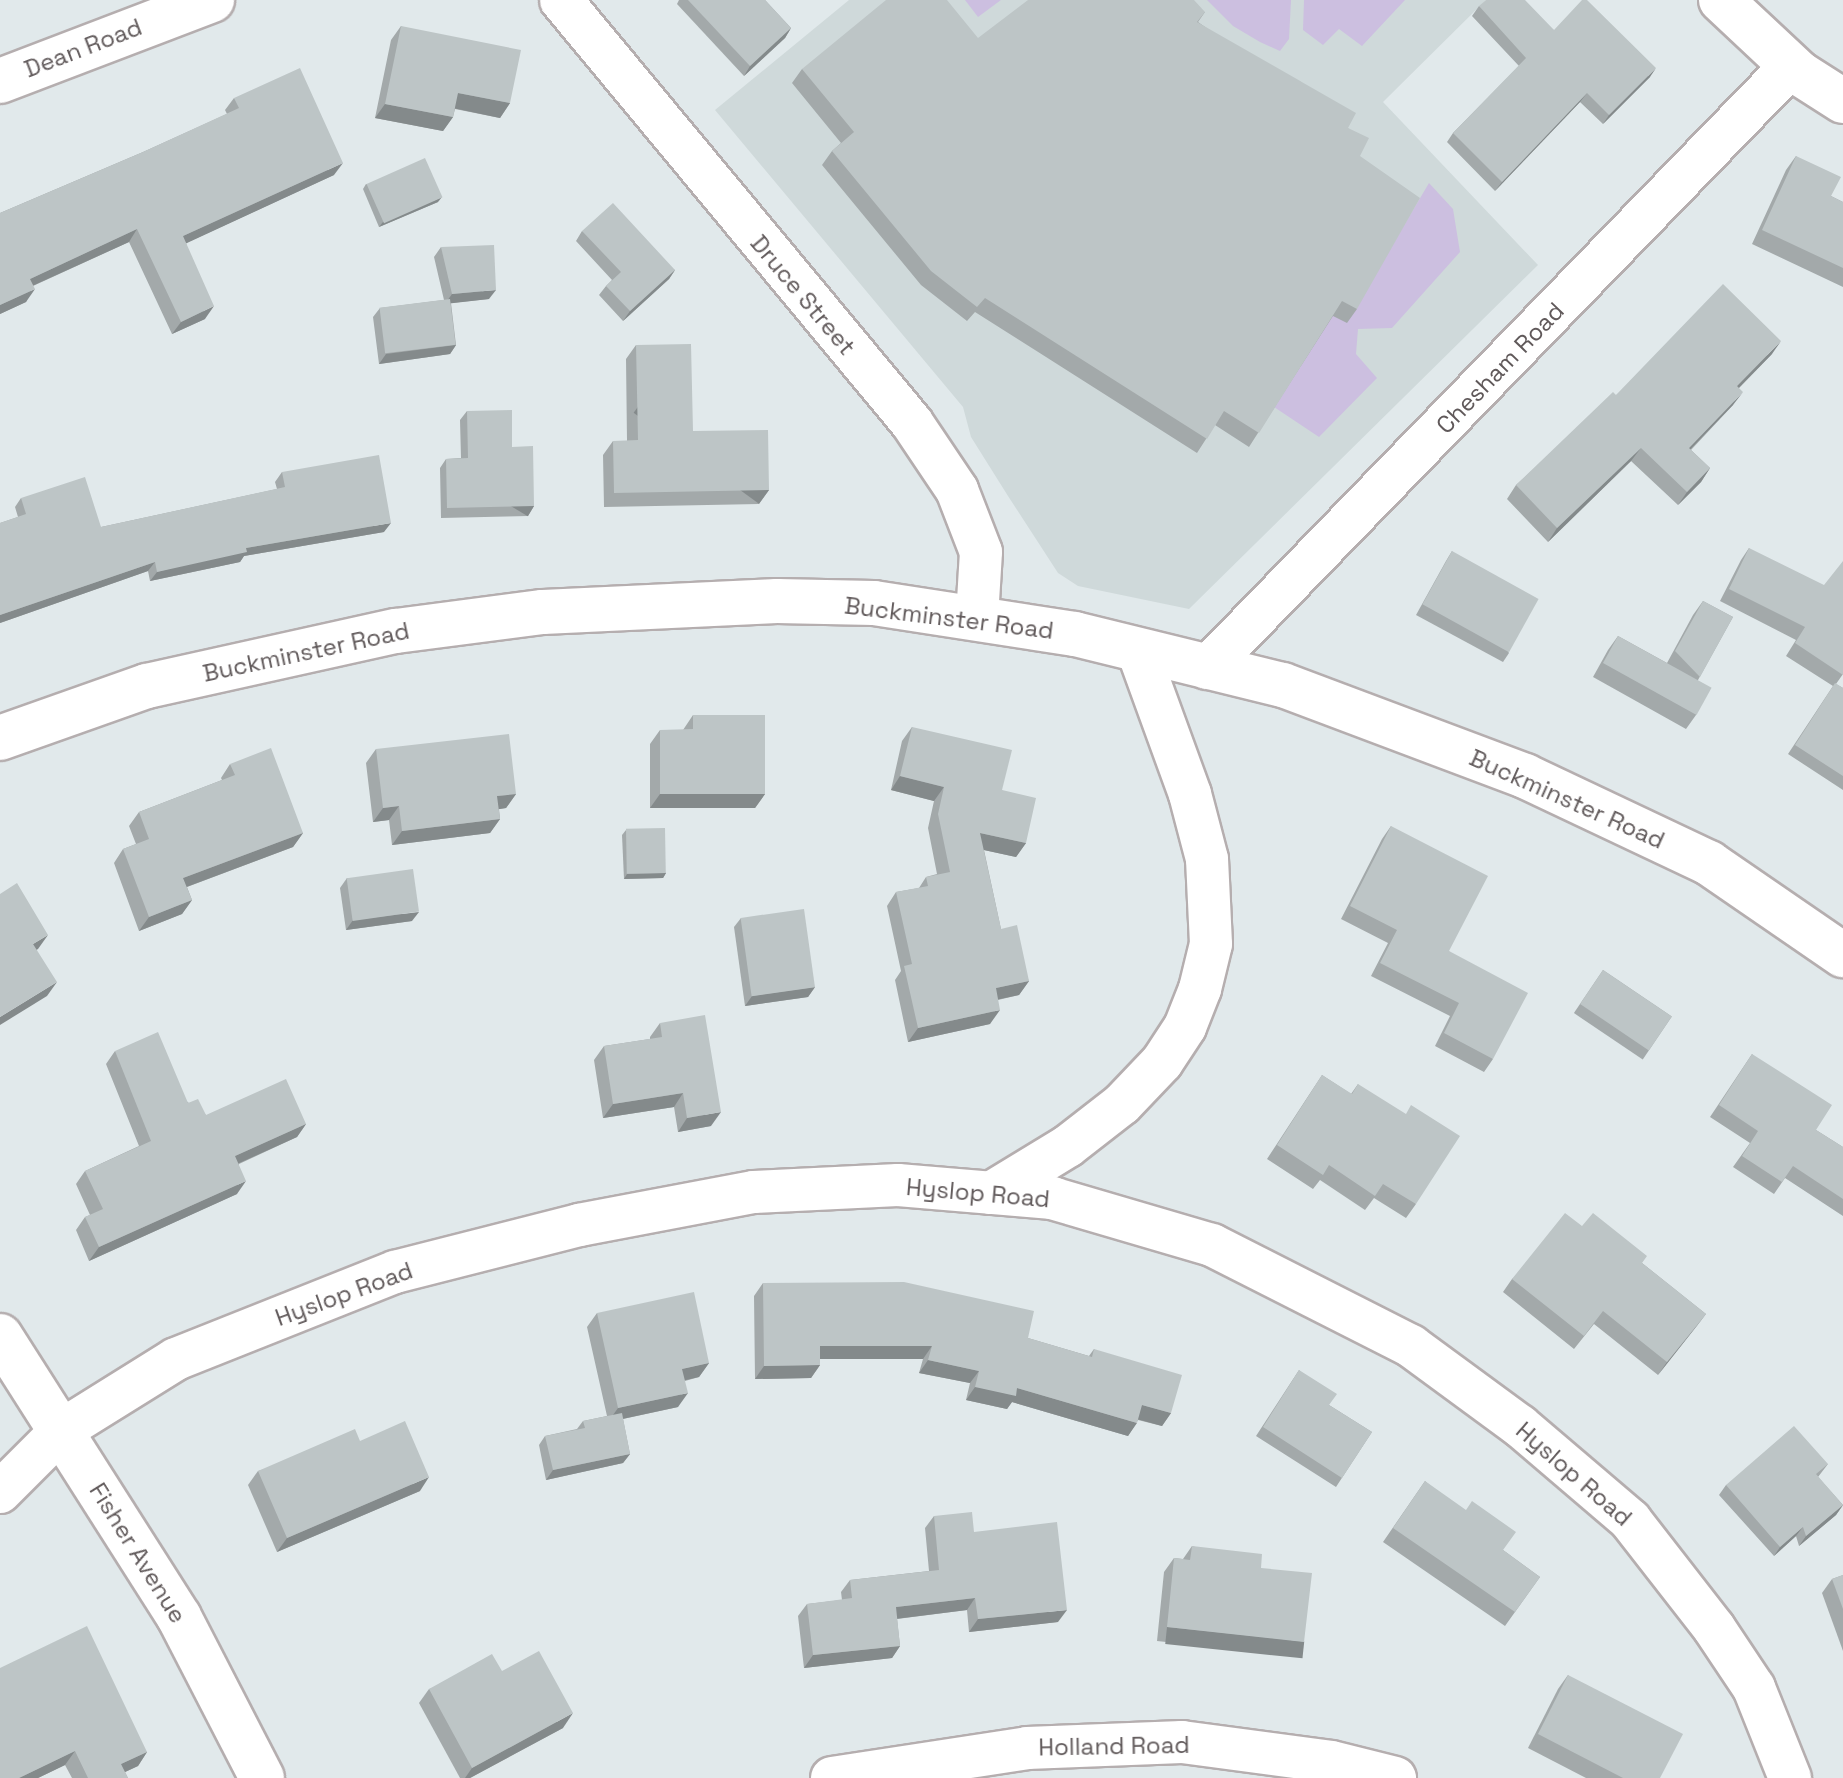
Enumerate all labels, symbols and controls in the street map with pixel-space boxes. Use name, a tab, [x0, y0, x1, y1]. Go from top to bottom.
street label: Dean Road	[20, 12, 146, 84]
street label: Druce Street	[744, 229, 862, 361]
street label: Chesham Road	[1430, 296, 1570, 440]
street label: Buckminster Road	[843, 591, 1055, 645]
street label: Buckminster Road	[200, 616, 412, 688]
street label: Buckminster Road	[1465, 743, 1669, 855]
street label: Hyslop Road	[905, 1172, 1051, 1214]
street label: Hyslop Road	[271, 1256, 417, 1332]
street label: Hyslop Road	[1510, 1416, 1638, 1532]
street label: Fisher Avenue	[83, 1477, 193, 1629]
street label: Holland Road	[1038, 1730, 1190, 1762]

